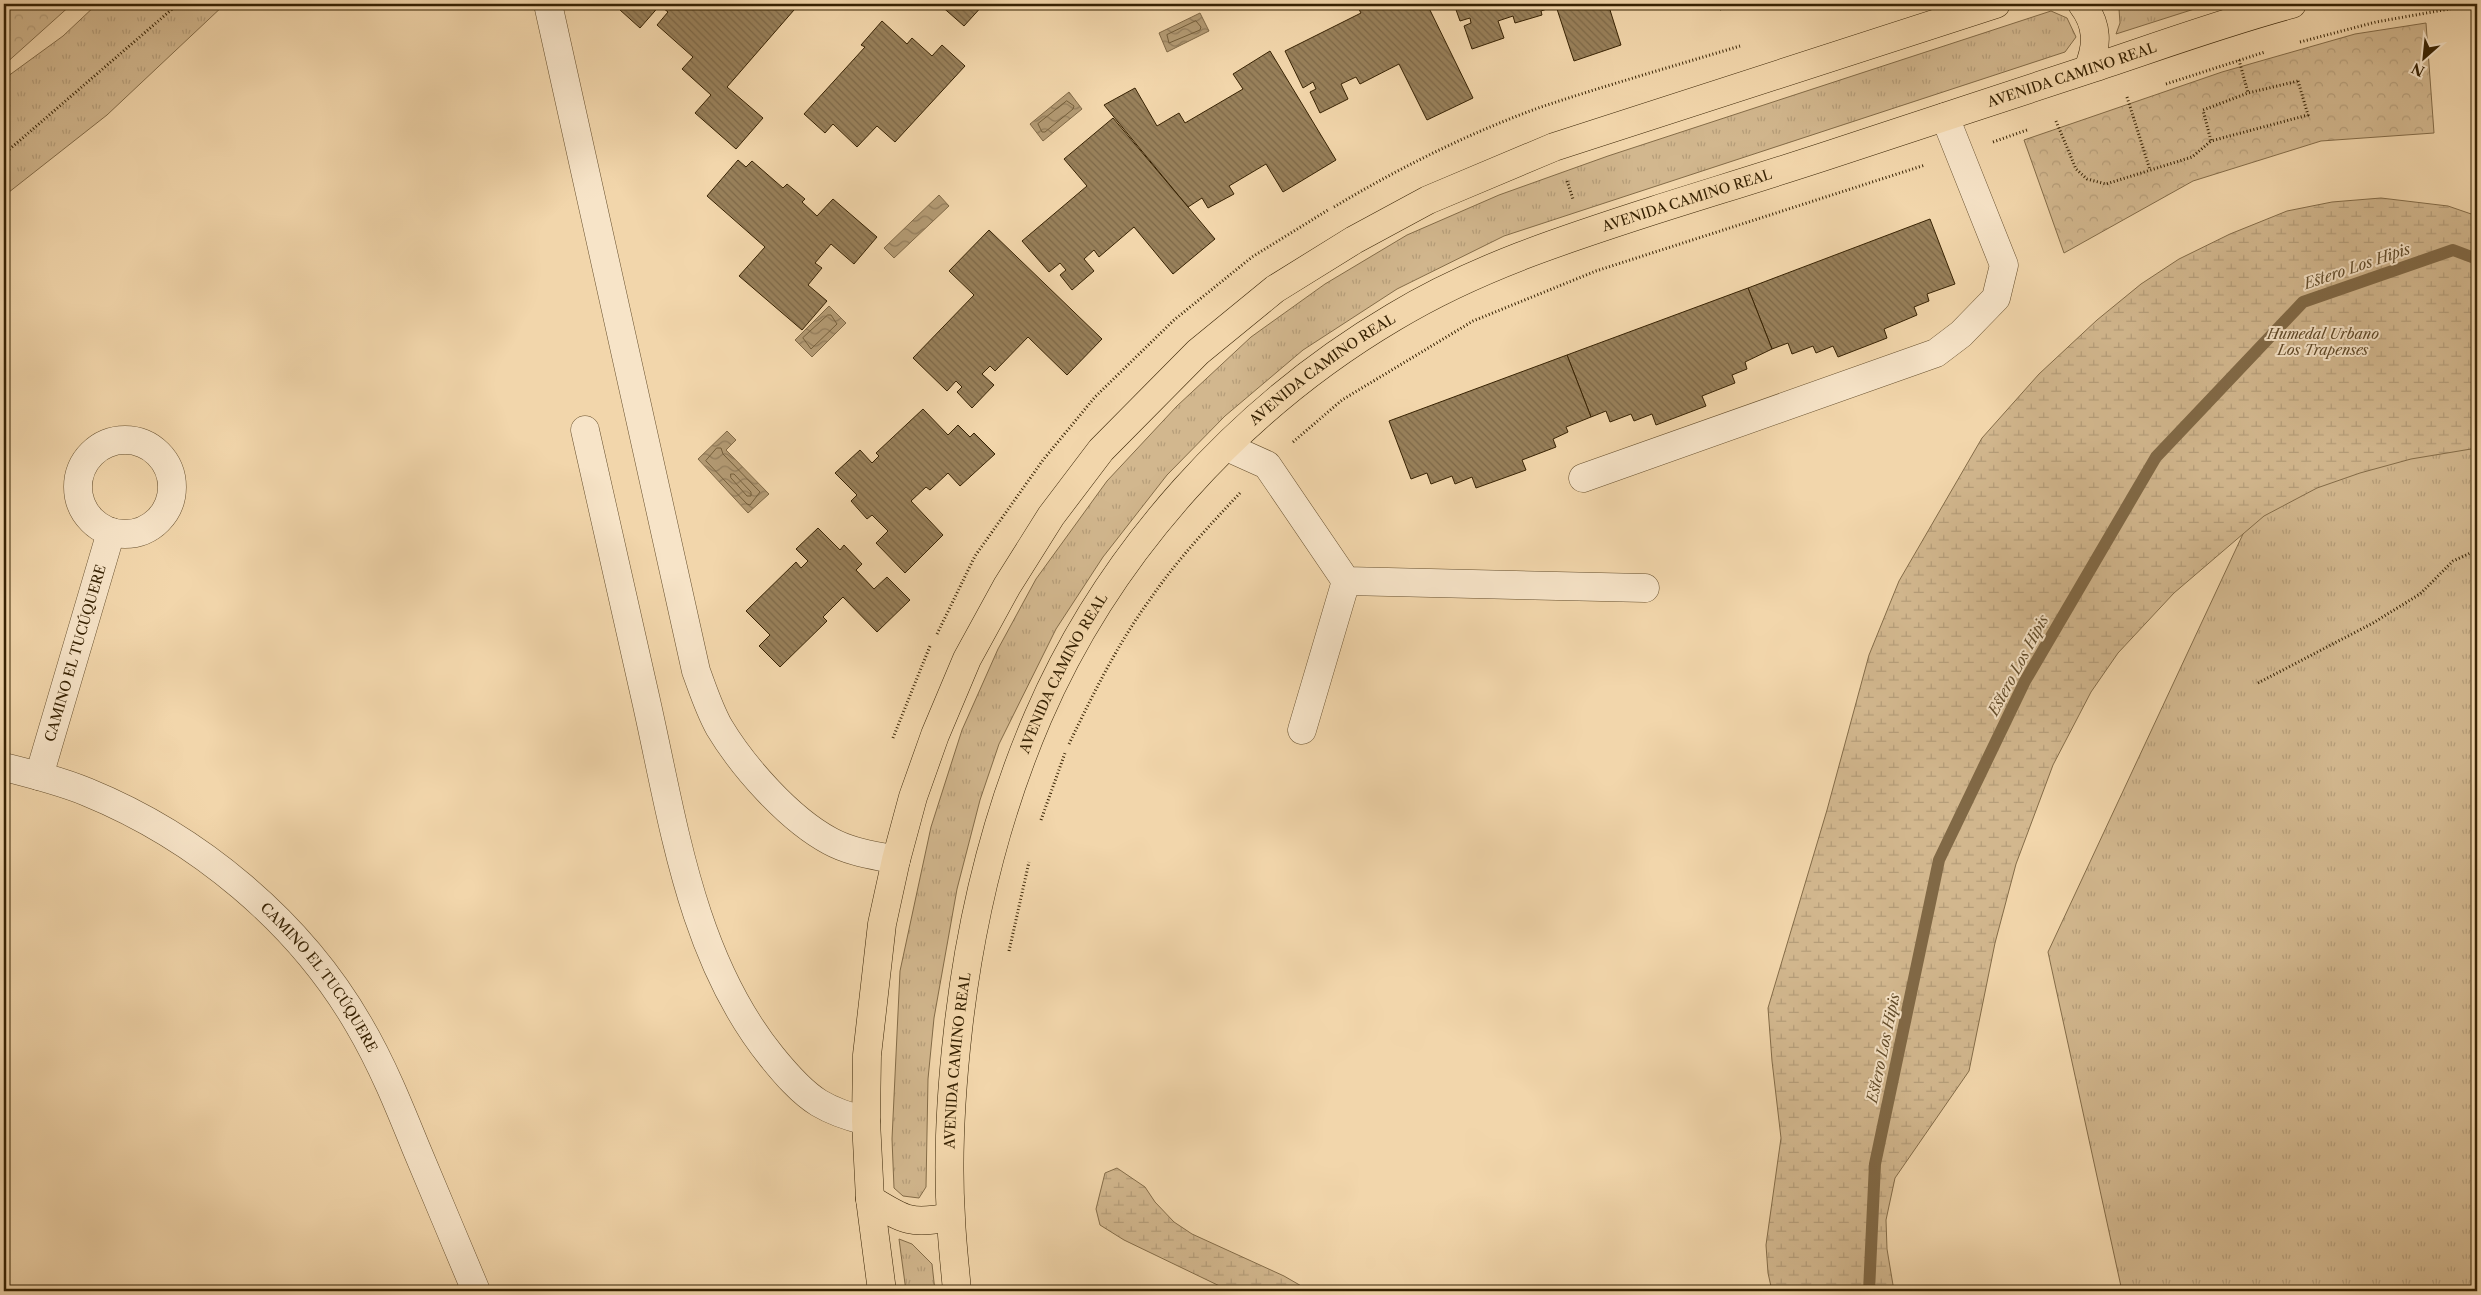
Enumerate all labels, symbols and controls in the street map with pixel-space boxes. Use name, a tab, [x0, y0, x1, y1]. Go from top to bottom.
north arrow	[2398, 32, 2448, 82]
street label: AVENIDA CAMINO REAL	[1984, 38, 2159, 111]
text: N	[2409, 59, 2428, 80]
street label: AVENIDA CAMINO REAL	[1599, 165, 1774, 236]
water label: Estero Los Hipis	[2300, 239, 2413, 293]
street label: AVENIDA CAMINO REAL	[1245, 309, 1398, 430]
park label: Humedal Urbano Los Trapenses	[2266, 325, 2379, 359]
street label: CAMINO EL TUCÚQUERE	[41, 563, 110, 744]
street label: AVENIDA CAMINO REAL	[1015, 590, 1111, 757]
water label: Estero Los Hipis	[1983, 611, 2053, 720]
street label: CAMINO EL TUCÚQUERE	[257, 899, 381, 1055]
street label: AVENIDA CAMINO REAL	[941, 971, 975, 1150]
water label: Estero Los Hipis	[1862, 991, 1904, 1106]

